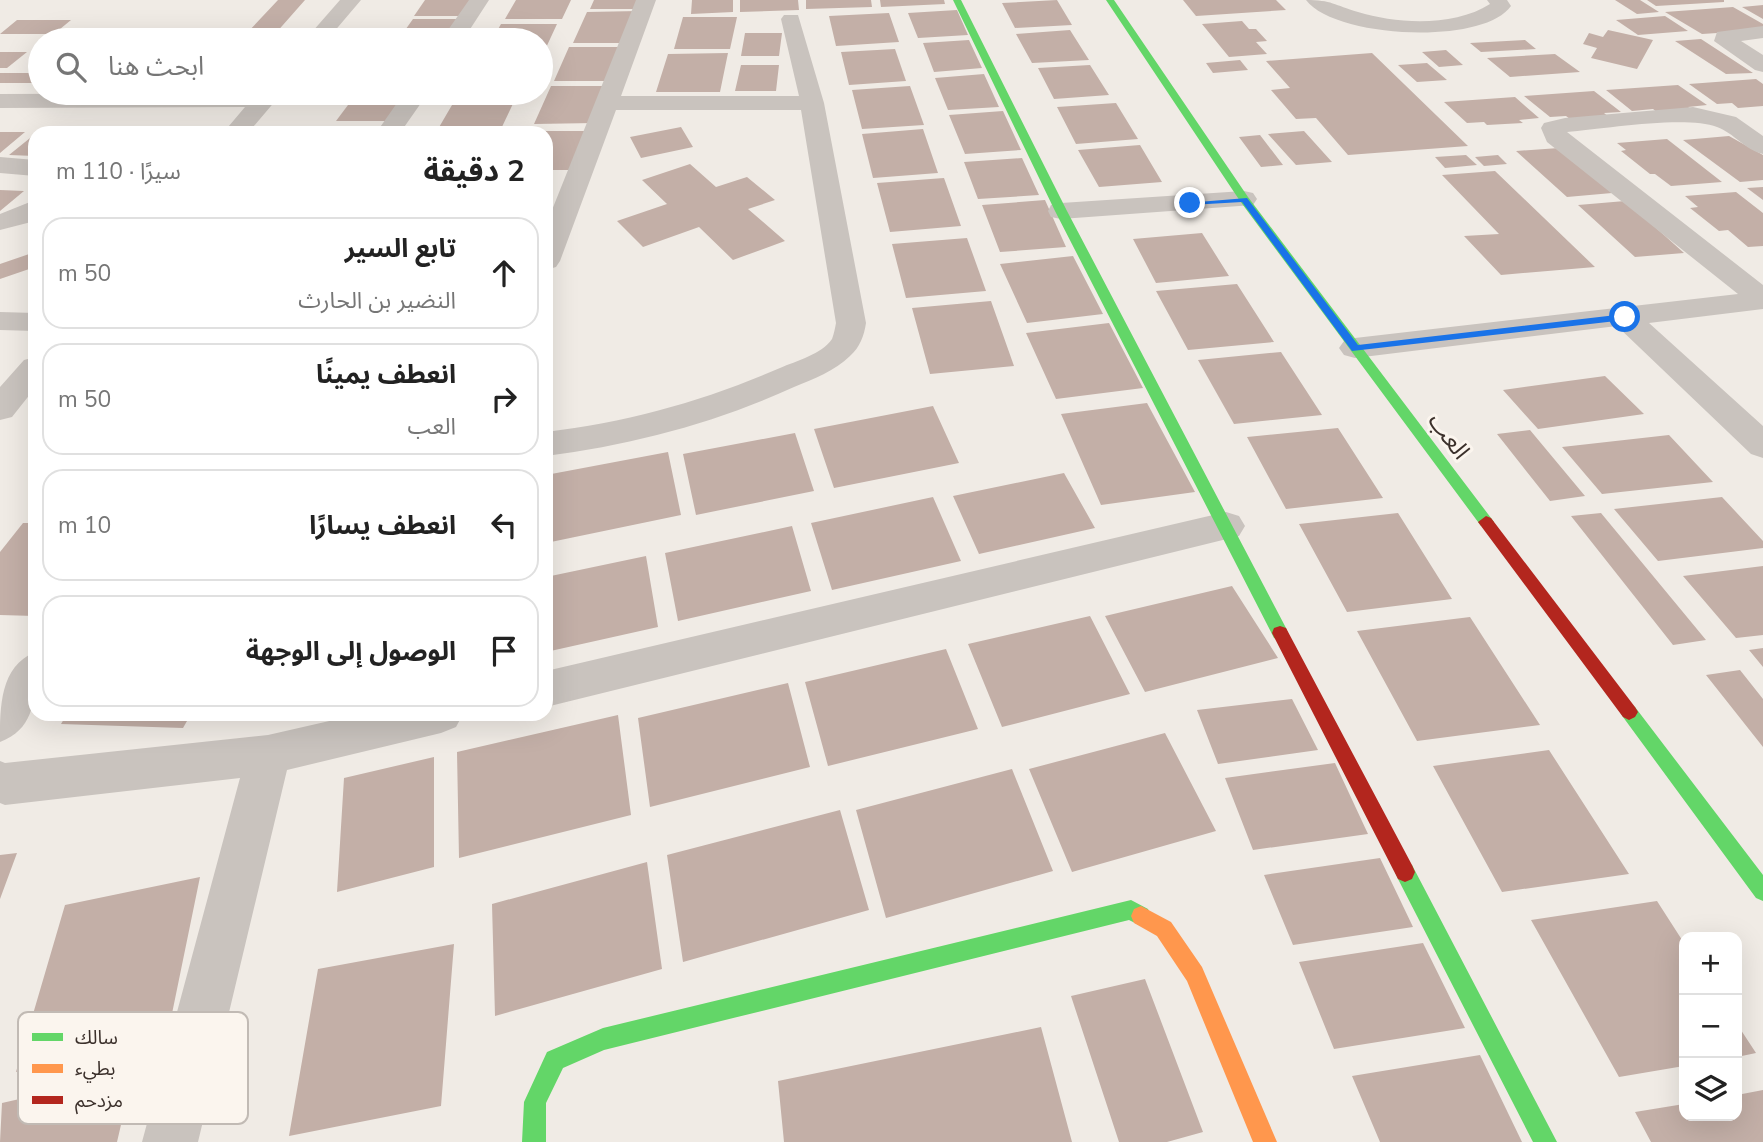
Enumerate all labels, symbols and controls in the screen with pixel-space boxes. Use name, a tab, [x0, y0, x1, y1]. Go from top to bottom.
search box	[28, 28, 553, 105]
icon: search	[52, 48, 90, 86]
text: ابحث هنا	[108, 49, 204, 84]
text: 2 دقيقة	[423, 151, 525, 192]
text: سيرًا · 110 m	[56, 156, 181, 187]
route end	[1174, 187, 1205, 218]
text: تابع السير	[345, 231, 456, 266]
icon: ahead	[485, 254, 523, 292]
text: 50 m	[58, 258, 111, 289]
text: النضير بن الحارث	[298, 285, 456, 316]
route start	[1609, 301, 1640, 332]
text: انعطف يمينًا	[316, 357, 456, 392]
icon: right	[485, 380, 523, 418]
text: 50 m	[58, 384, 111, 415]
street label: العب	[1421, 406, 1477, 466]
text: العب	[407, 411, 456, 442]
icon: left	[485, 506, 523, 544]
text: انعطف يسارًا	[309, 508, 456, 543]
text: 10 m	[58, 510, 111, 541]
icon: arrive	[485, 632, 523, 670]
text: الوصول إلى الوجهة	[246, 634, 456, 669]
map controls	[1679, 932, 1742, 1121]
button: +	[1679, 932, 1742, 995]
button: −	[1679, 995, 1742, 1058]
legend	[18, 1012, 248, 1124]
text: سالك	[75, 1025, 118, 1051]
text: بطيء	[75, 1056, 115, 1083]
button: layers	[1679, 1058, 1742, 1121]
text: مزدحم	[75, 1088, 123, 1115]

